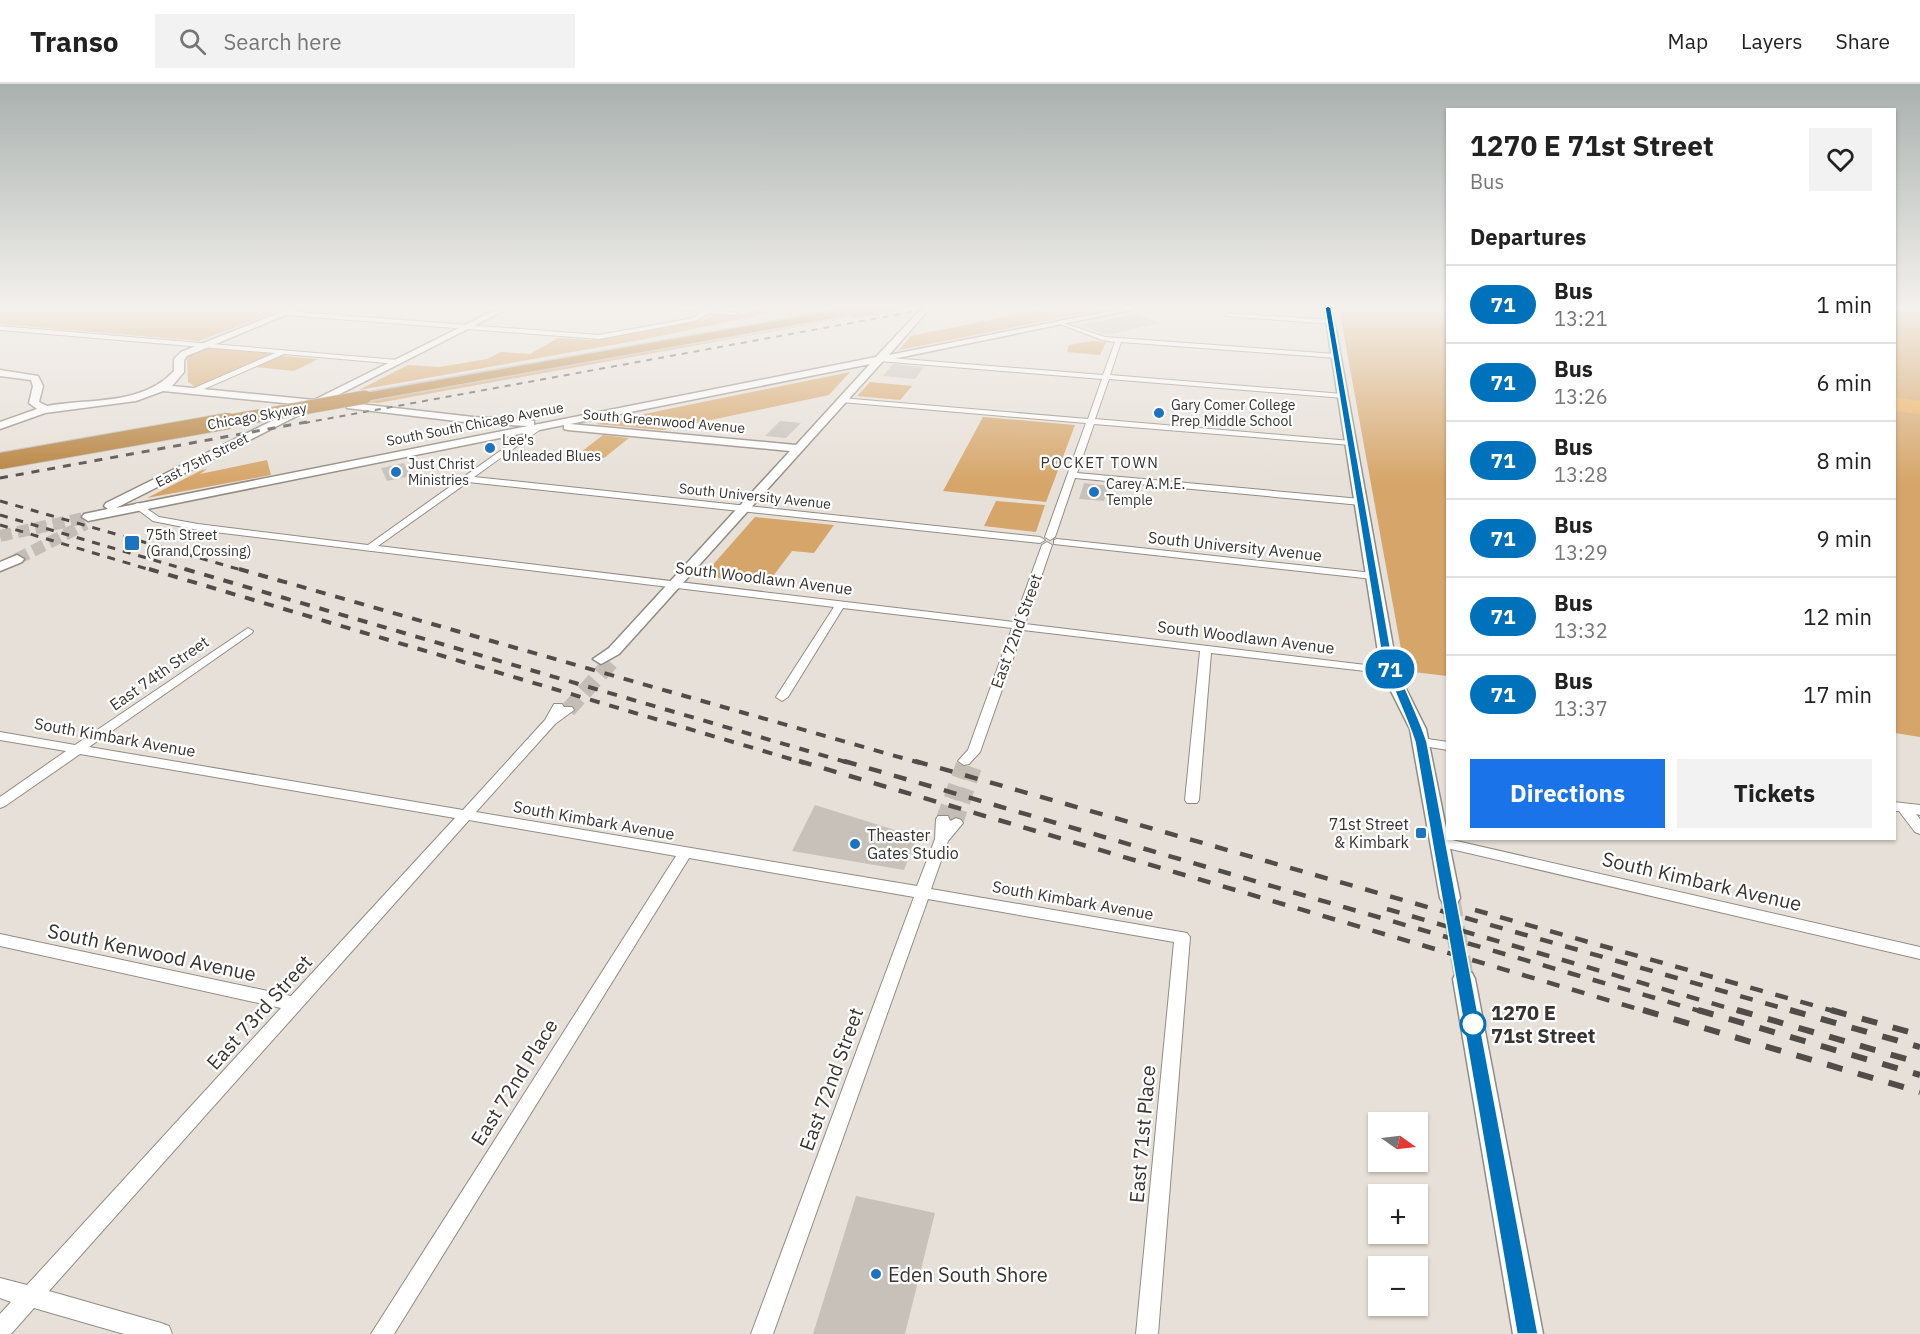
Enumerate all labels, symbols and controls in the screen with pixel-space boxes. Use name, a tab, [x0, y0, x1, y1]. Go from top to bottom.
search box	[155, 14, 575, 68]
text: Transo	[30, 23, 119, 60]
icon: search	[176, 25, 209, 58]
text: Search here	[224, 27, 342, 56]
text: Map	[1668, 27, 1708, 55]
text: Layers	[1741, 27, 1803, 55]
text: Share	[1836, 27, 1890, 55]
text: 1270 E 71st Street	[1470, 127, 1714, 164]
button: heart	[1809, 128, 1872, 191]
text: Bus	[1470, 168, 1504, 195]
text: Departures	[1470, 222, 1586, 251]
text: Bus	[1554, 276, 1593, 305]
text: 71	[1490, 290, 1516, 318]
text: 1 min	[1816, 290, 1872, 319]
text: 13:21	[1554, 305, 1608, 332]
text: Bus	[1554, 354, 1593, 383]
text: 71	[1490, 368, 1516, 396]
text: 6 min	[1816, 368, 1872, 397]
text: 13:26	[1554, 383, 1608, 410]
place label: Gary Comer College Prep Middle School	[1171, 396, 1296, 430]
street label: Chicago Skyway	[206, 398, 308, 434]
street label: South South Chicago Avenue	[385, 398, 565, 450]
street label: South Greenwood Avenue	[582, 405, 746, 437]
marker: Gary Comer College Prep Middle School	[1152, 406, 1166, 420]
street label: East 75th Street	[152, 429, 252, 491]
place label: Lee's Unleaded Blues	[502, 431, 601, 465]
text: Bus	[1554, 432, 1593, 461]
marker: Lee's Unleaded Blues	[483, 441, 497, 455]
text: 71	[1490, 446, 1516, 474]
text: 8 min	[1816, 446, 1872, 475]
district label: POCKET TOWN	[1041, 453, 1159, 472]
place label: Just Christ Ministries	[408, 455, 475, 489]
text: 13:28	[1554, 461, 1608, 488]
marker: Just Christ Ministries	[389, 465, 403, 479]
place label: Carey A.M.E. Temple	[1106, 475, 1185, 509]
street label: South University Avenue	[678, 479, 832, 513]
marker: Carey A.M.E. Temple	[1087, 485, 1101, 499]
text: Bus	[1554, 510, 1593, 539]
text: 71	[1490, 524, 1516, 552]
text: 9 min	[1816, 524, 1872, 553]
place label: 75th Street (Grand Crossing)	[146, 526, 251, 560]
street label: South University Avenue	[1147, 527, 1323, 565]
marker: 75th Street (Grand Crossing)	[123, 534, 141, 552]
text: 13:29	[1554, 539, 1608, 566]
street label: South Woodlawn Avenue	[674, 557, 854, 599]
street label: East 72nd Street	[986, 571, 1046, 691]
text: Bus	[1554, 588, 1593, 617]
text: 71	[1490, 602, 1516, 630]
text: 12 min	[1803, 602, 1872, 631]
street label: South Woodlawn Avenue	[1156, 616, 1336, 658]
text: 13:32	[1554, 617, 1608, 644]
street label: East 74th Street	[106, 631, 212, 715]
line badge: 71	[1363, 650, 1417, 688]
text: 71	[1377, 655, 1403, 683]
text: Bus	[1554, 666, 1593, 695]
text: 71	[1490, 680, 1516, 708]
text: 17 min	[1803, 680, 1872, 709]
text: 13:37	[1554, 695, 1608, 722]
street label: South Kimbark Avenue	[33, 713, 197, 761]
button: Directions	[1470, 759, 1665, 828]
button: Tickets	[1677, 759, 1872, 828]
street label: South Kimbark Avenue	[512, 796, 676, 844]
place label: 71st Street & Kimbark	[1329, 814, 1410, 852]
place label: Theaster Gates Studio	[867, 825, 959, 863]
marker: 71st Street & Kimbark	[1414, 826, 1428, 840]
marker: Theaster Gates Studio	[848, 837, 862, 851]
street label: South Kimbark Avenue	[1600, 845, 1804, 917]
street label: South Kimbark Avenue	[991, 876, 1155, 924]
street label: South Kenwood Avenue	[45, 917, 259, 987]
street label: East 73rd Street	[200, 949, 318, 1075]
place label: 1270 E 71st Street	[1491, 999, 1595, 1049]
street label: East 72nd Street	[793, 1004, 869, 1154]
marker: 1270 E 71st Street	[1460, 1011, 1486, 1037]
street label: East 72nd Place	[464, 1014, 564, 1150]
street label: East 71st Place	[1123, 1064, 1161, 1204]
north arrow	[1368, 1112, 1428, 1172]
map controls	[1368, 1112, 1428, 1316]
button: +	[1368, 1184, 1428, 1244]
button: −	[1368, 1256, 1428, 1316]
place label: Eden South Shore	[888, 1261, 1048, 1288]
marker: Eden South Shore	[869, 1267, 883, 1281]

